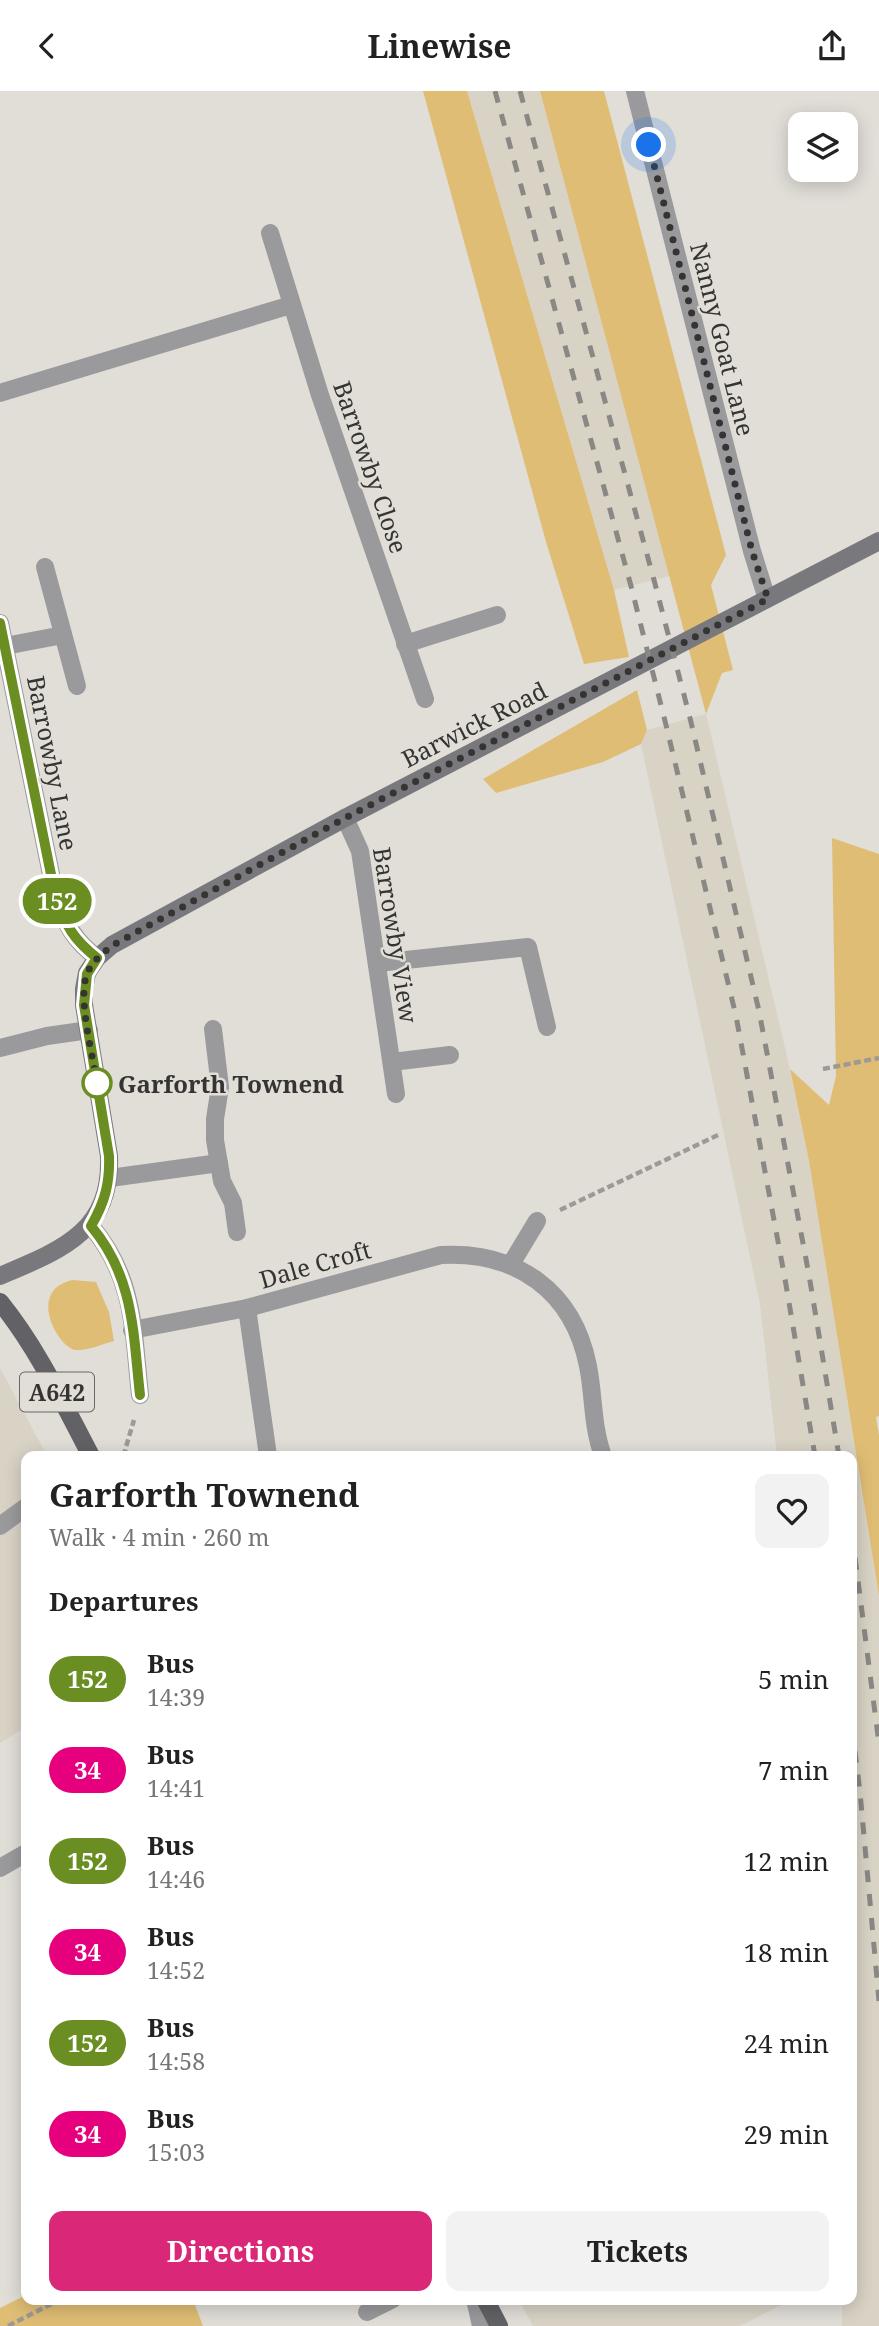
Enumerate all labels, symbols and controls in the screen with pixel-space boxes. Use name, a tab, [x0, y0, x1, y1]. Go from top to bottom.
text: Linewise	[367, 24, 512, 67]
icon: back	[28, 27, 66, 65]
icon: share	[813, 27, 851, 65]
map controls	[788, 112, 858, 182]
button: layers	[788, 112, 858, 182]
your location	[631, 127, 666, 162]
street label: Nanny Goat Lane	[683, 239, 763, 439]
street label: Barrowby Close	[326, 376, 416, 558]
street label: Barrowby Lane	[20, 673, 86, 853]
street label: Barwick Road	[396, 673, 552, 775]
street label: Barrowby View	[366, 845, 426, 1026]
line badge: 152	[17, 878, 97, 924]
text: 152	[37, 884, 77, 917]
place label: Garforth Townend	[118, 1067, 344, 1100]
marker: Garforth Townend	[82, 1068, 112, 1098]
street label: Dale Croft	[255, 1232, 375, 1296]
road number: A642	[20, 1373, 94, 1411]
text: Garforth Townend	[49, 1472, 359, 1517]
button: heart	[755, 1474, 829, 1548]
text: Walk · 4 min · 260 m	[49, 1521, 269, 1553]
text: Departures	[49, 1583, 199, 1619]
text: Bus	[147, 1645, 194, 1681]
text: 5 min	[758, 1661, 829, 1697]
text: 152	[67, 1662, 108, 1695]
text: 14:39	[147, 1681, 205, 1713]
text: Bus	[147, 1736, 194, 1772]
text: 7 min	[758, 1752, 829, 1788]
text: 34	[74, 1753, 101, 1786]
text: 14:41	[147, 1772, 205, 1804]
text: Bus	[147, 1827, 194, 1863]
text: 12 min	[744, 1843, 829, 1879]
text: 152	[67, 1844, 108, 1877]
text: 14:46	[147, 1863, 205, 1895]
text: Bus	[147, 1918, 194, 1954]
text: 18 min	[744, 1934, 829, 1970]
text: 34	[74, 1935, 101, 1968]
text: 14:52	[147, 1954, 205, 1986]
text: Bus	[147, 2009, 194, 2045]
text: 24 min	[744, 2025, 829, 2061]
text: 152	[67, 2026, 108, 2059]
text: 14:58	[147, 2045, 205, 2077]
text: Bus	[147, 2100, 194, 2136]
text: 29 min	[744, 2116, 829, 2152]
text: 34	[74, 2117, 101, 2150]
text: 15:03	[147, 2136, 205, 2168]
button: Directions	[49, 2211, 432, 2291]
button: Tickets	[446, 2211, 829, 2291]

